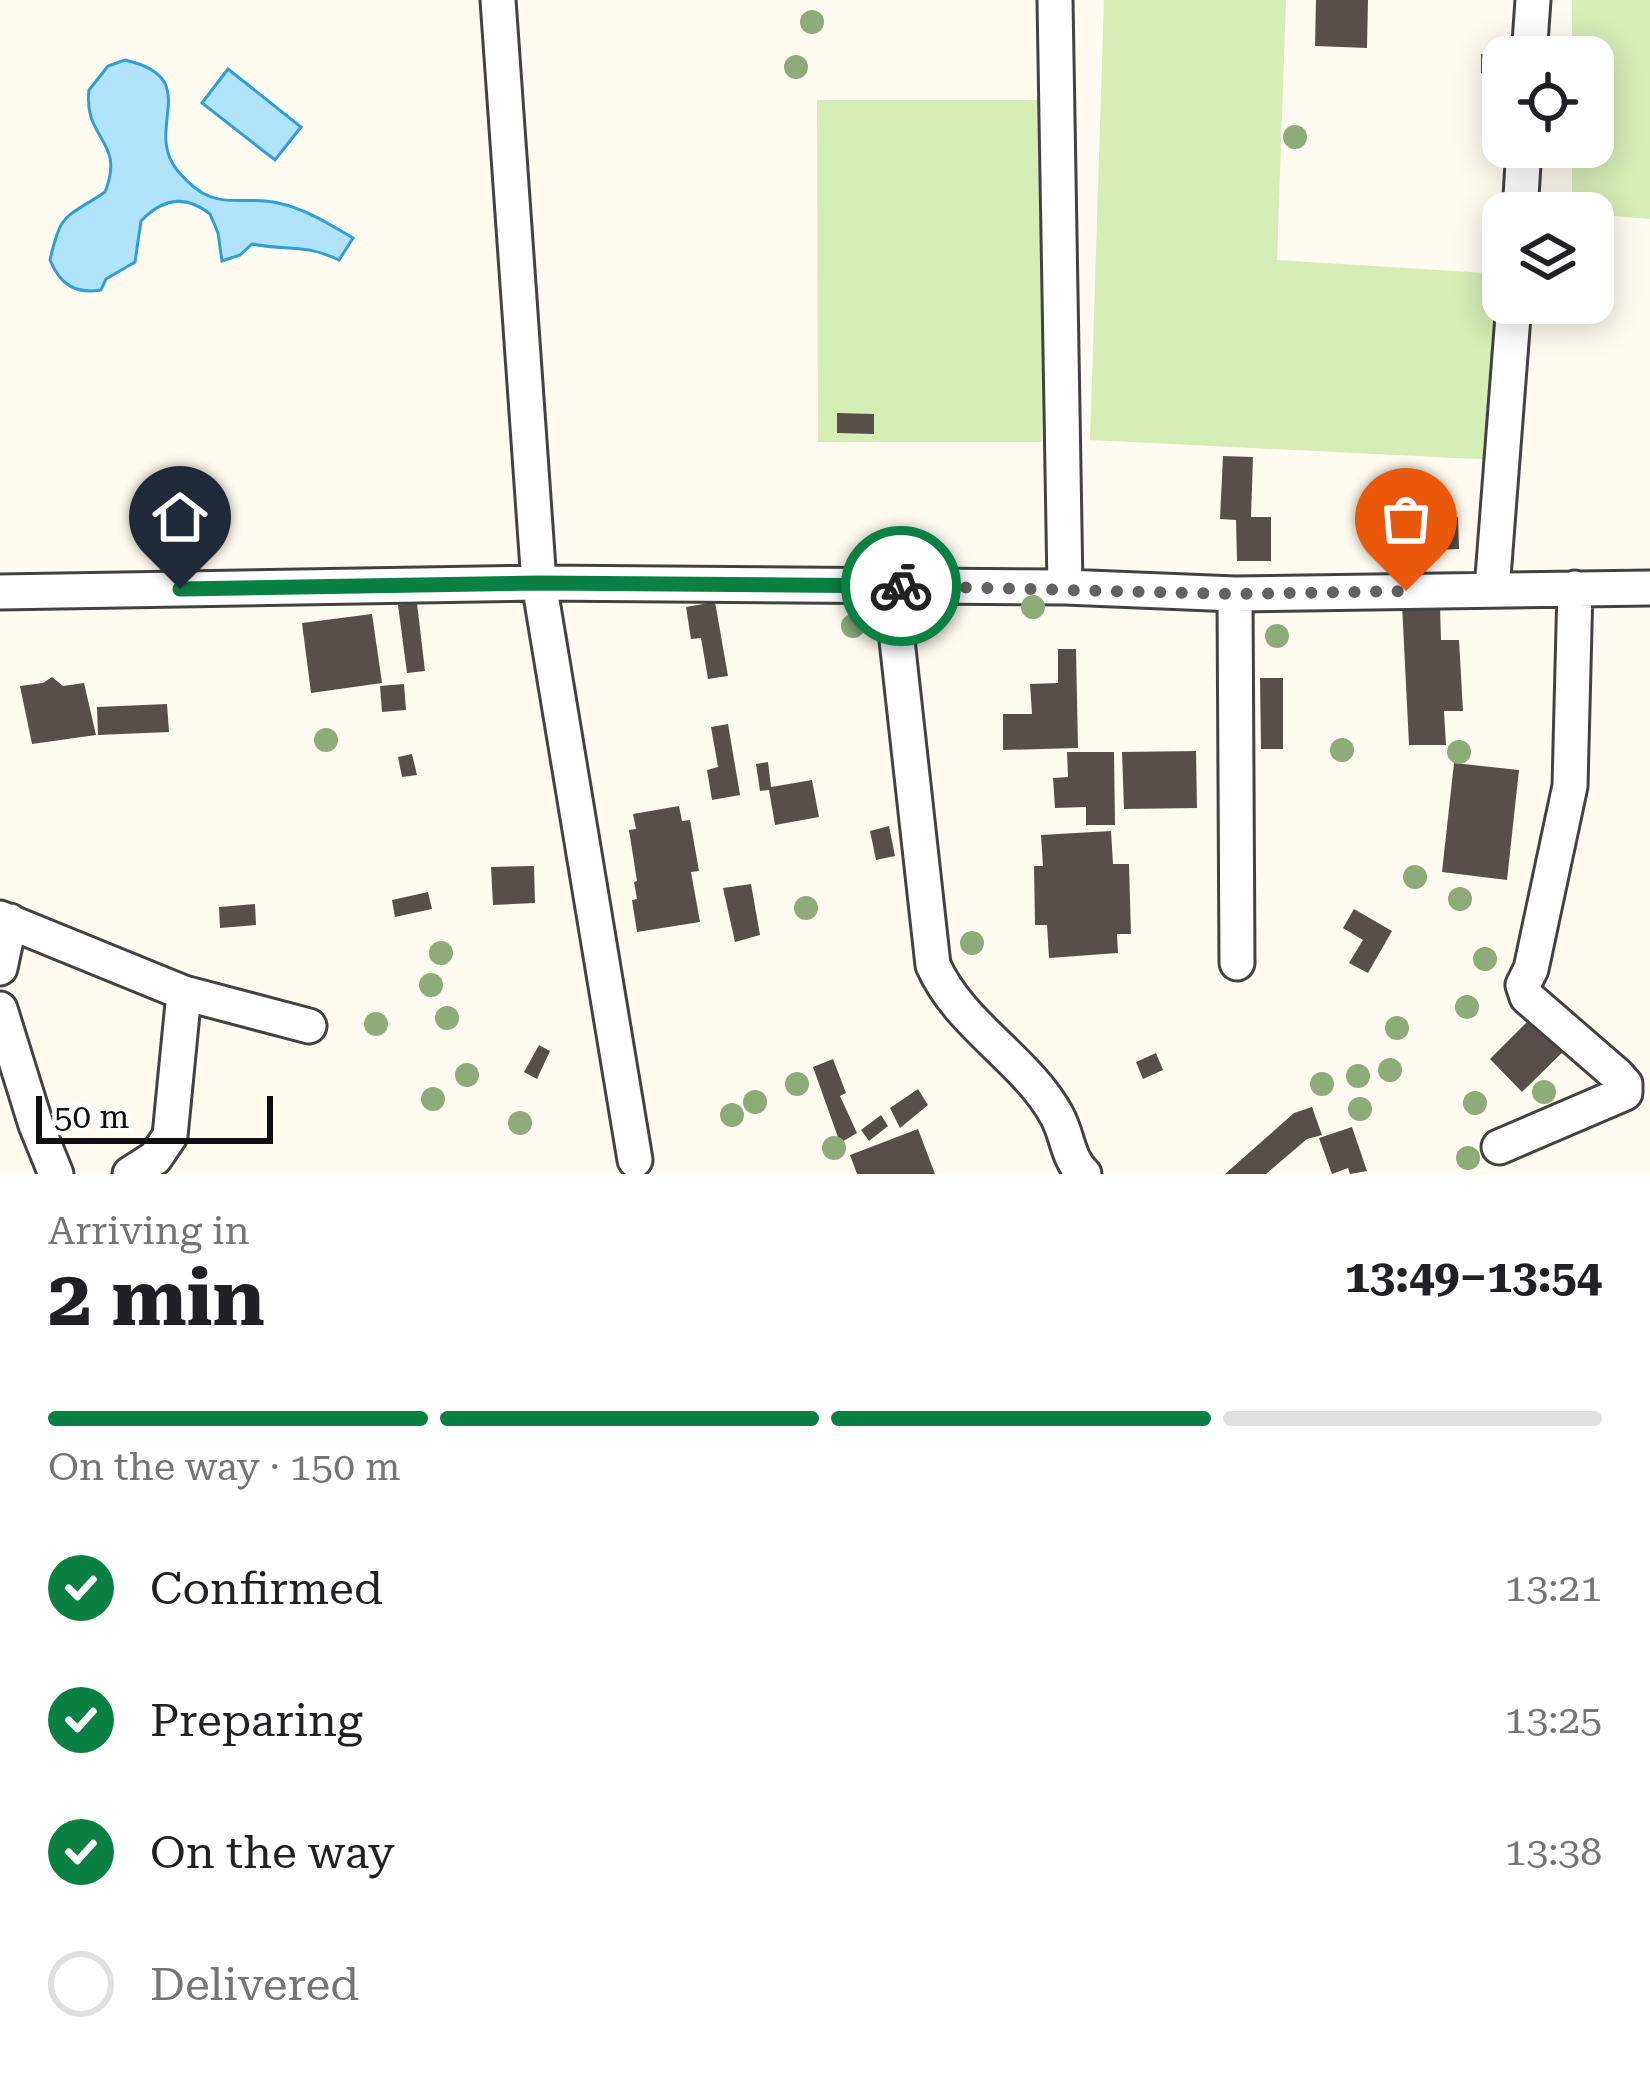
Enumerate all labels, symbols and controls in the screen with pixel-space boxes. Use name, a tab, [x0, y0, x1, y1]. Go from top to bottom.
map controls	[1482, 36, 1614, 324]
button: locate	[1482, 36, 1614, 168]
button: layers	[1482, 192, 1614, 324]
pin	[129, 466, 231, 589]
pin	[1355, 468, 1457, 591]
icon: home	[147, 484, 213, 550]
icon: bag	[1373, 486, 1439, 552]
courier	[841, 526, 961, 646]
icon: bike	[868, 553, 934, 619]
scale bar	[36, 1090, 273, 1143]
text: 50 m	[54, 1097, 129, 1136]
text: Arriving in	[48, 1208, 250, 1254]
text: 13:49–13:54	[1345, 1250, 1602, 1303]
text: 2 min	[48, 1253, 265, 1344]
text: On the way · 150 m	[48, 1444, 400, 1490]
icon: check	[48, 1555, 114, 1621]
text: Confirmed	[150, 1562, 383, 1615]
text: 13:21	[1505, 1565, 1602, 1611]
icon: check	[48, 1687, 114, 1753]
text: Preparing	[150, 1694, 363, 1747]
text: 13:25	[1505, 1697, 1602, 1743]
icon: check	[48, 1819, 114, 1885]
text: On the way	[150, 1826, 395, 1879]
text: 13:38	[1505, 1829, 1602, 1875]
text: Delivered	[150, 1958, 359, 2011]

